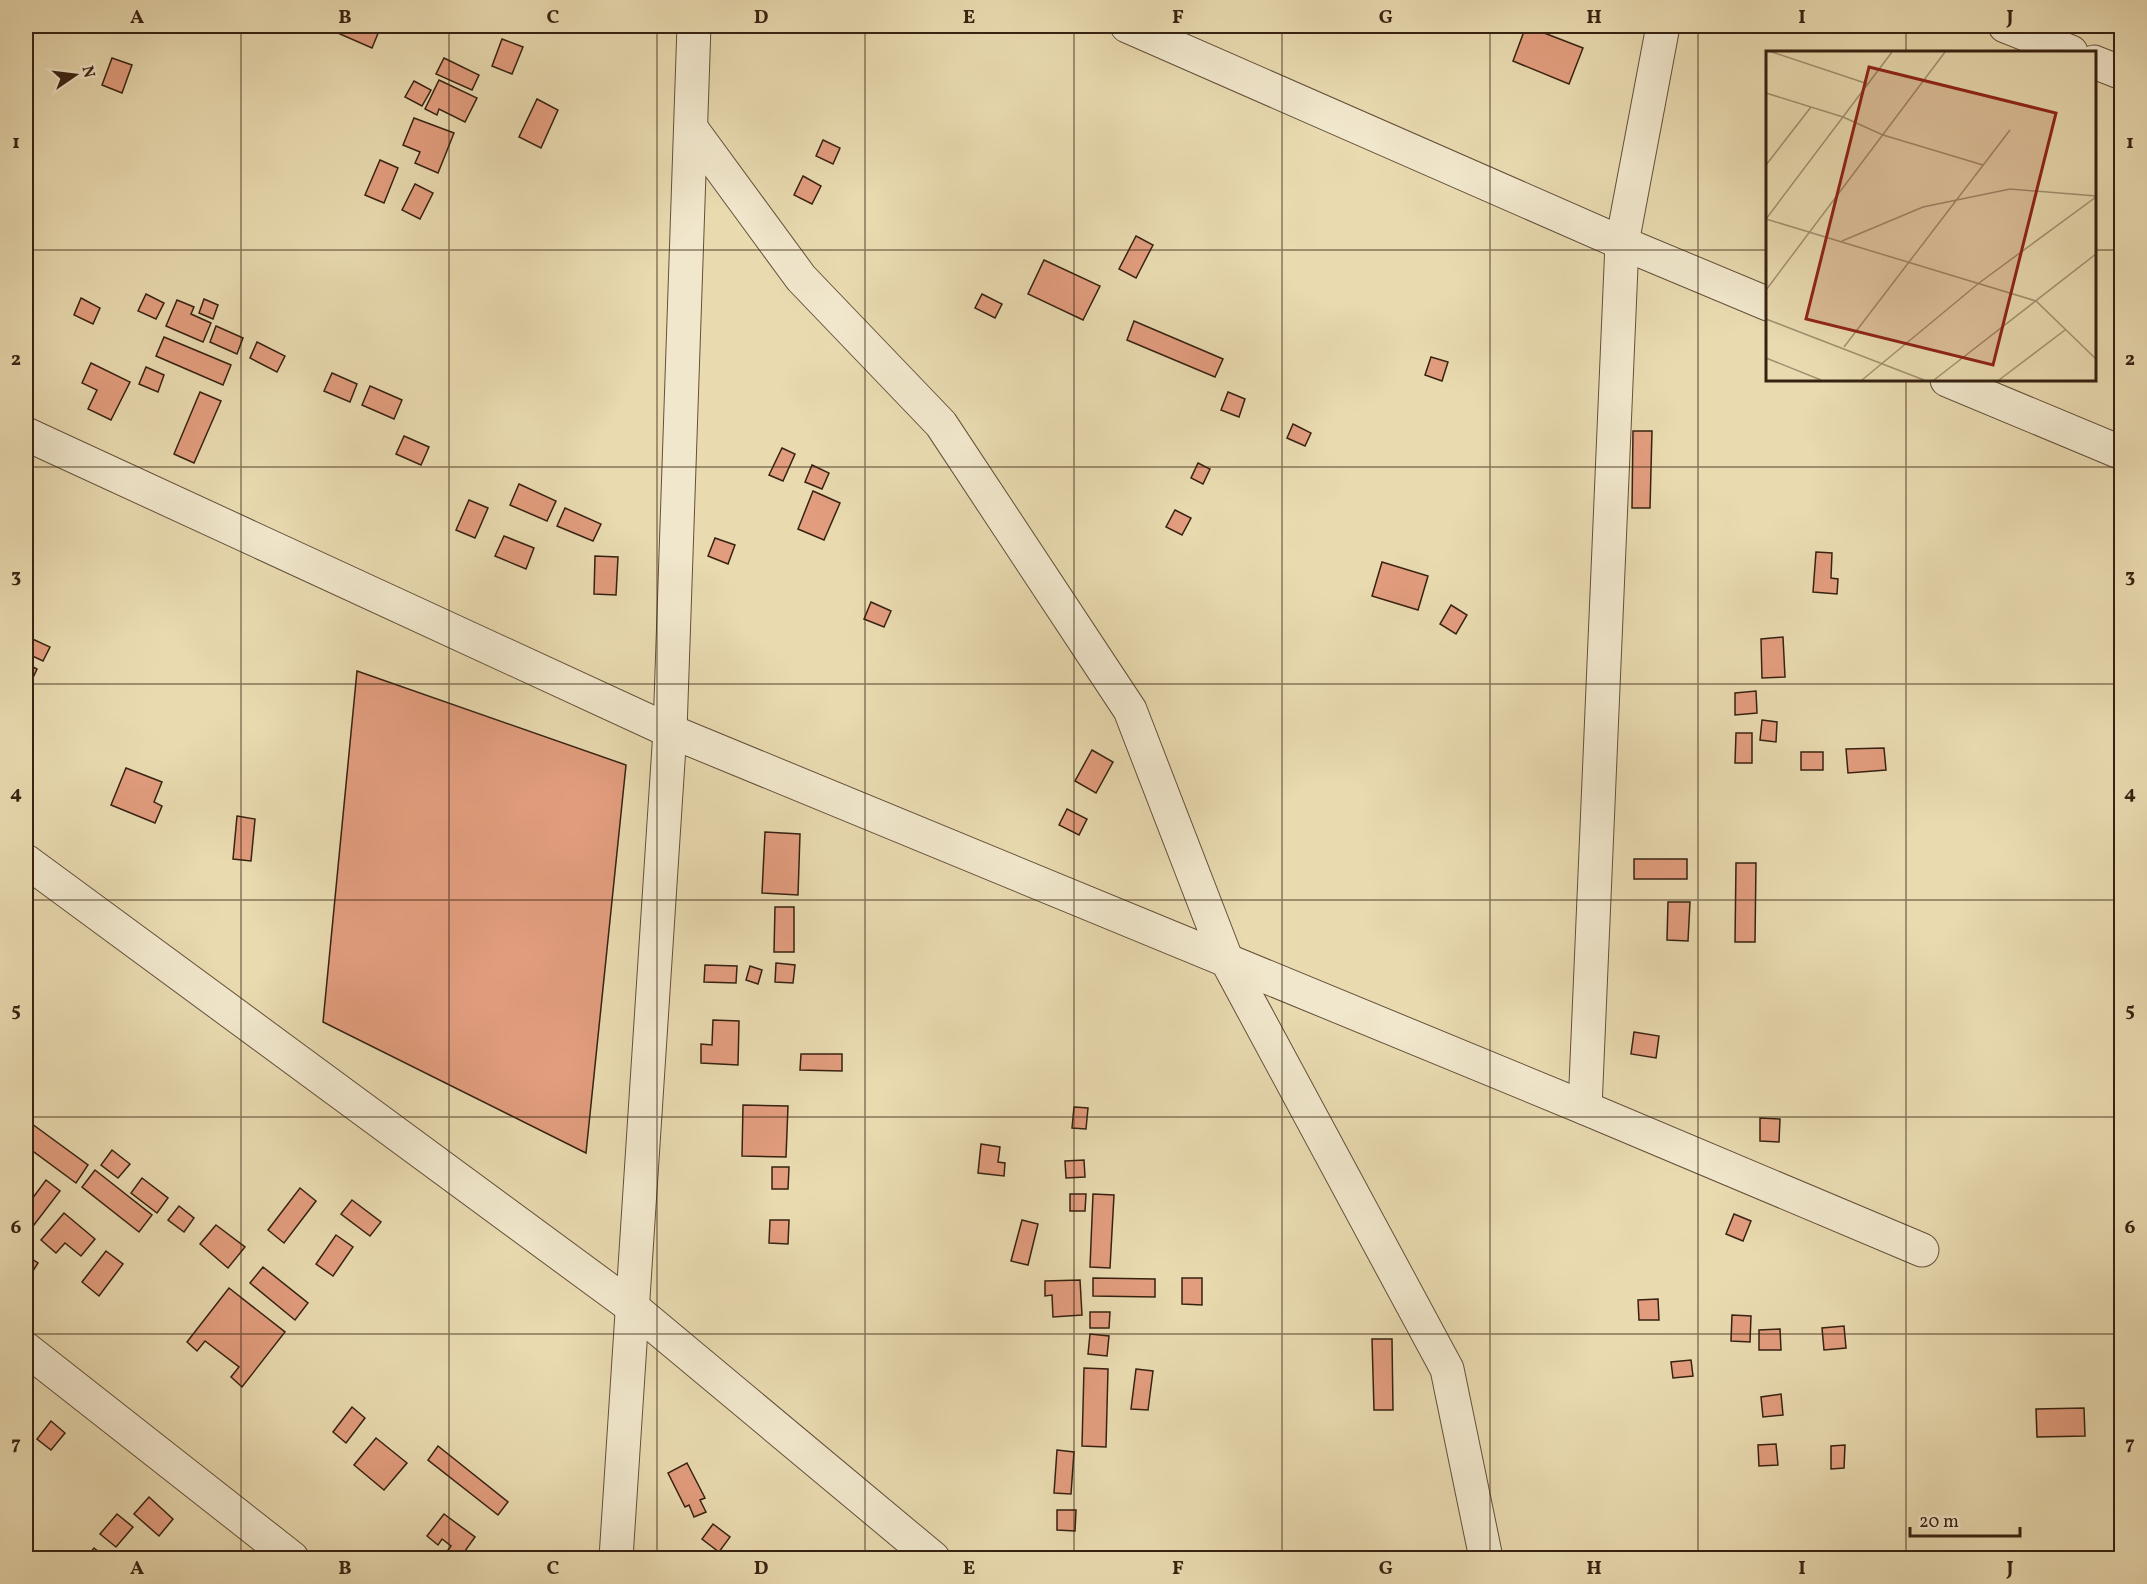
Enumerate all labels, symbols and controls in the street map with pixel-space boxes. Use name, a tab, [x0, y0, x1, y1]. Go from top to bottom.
text: A	[130, 4, 144, 32]
text: B	[338, 4, 352, 32]
text: C	[547, 4, 560, 32]
text: D	[754, 4, 768, 32]
text: E	[963, 4, 975, 32]
text: F	[1172, 4, 1184, 32]
text: G	[1379, 4, 1393, 32]
text: H	[1586, 4, 1602, 32]
text: I	[1798, 4, 1806, 32]
text: J	[2005, 4, 2014, 32]
north arrow	[45, 45, 105, 105]
inset map	[1766, 51, 2096, 381]
text: N	[76, 64, 100, 81]
text: 1	[12, 129, 20, 157]
text: 1	[2126, 129, 2134, 157]
text: 2	[11, 346, 21, 374]
text: 2	[2125, 346, 2135, 374]
text: 3	[11, 563, 21, 591]
text: 3	[2125, 563, 2135, 591]
text: 4	[10, 780, 22, 808]
text: 4	[2124, 780, 2136, 808]
text: 5	[11, 997, 21, 1025]
text: 5	[2125, 997, 2135, 1025]
text: 6	[11, 1214, 22, 1242]
text: 6	[2125, 1214, 2136, 1242]
text: 7	[11, 1430, 21, 1458]
text: 7	[2125, 1430, 2135, 1458]
scale bar	[1910, 1500, 2020, 1538]
text: 20 m	[1919, 1510, 1959, 1535]
text: A	[130, 1555, 144, 1583]
text: B	[338, 1555, 352, 1583]
text: C	[547, 1555, 560, 1583]
text: D	[754, 1555, 768, 1583]
text: E	[963, 1555, 975, 1583]
text: F	[1172, 1555, 1184, 1583]
text: G	[1379, 1555, 1393, 1583]
text: H	[1586, 1555, 1602, 1583]
text: I	[1798, 1555, 1806, 1583]
text: J	[2005, 1555, 2014, 1583]

